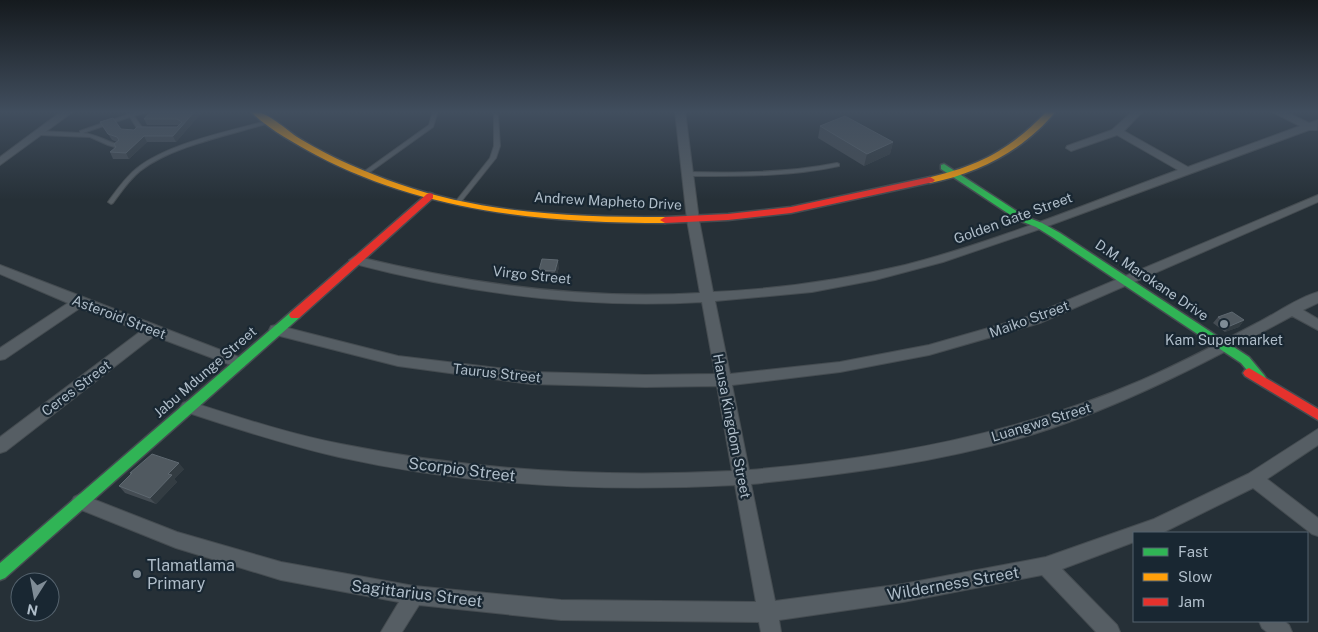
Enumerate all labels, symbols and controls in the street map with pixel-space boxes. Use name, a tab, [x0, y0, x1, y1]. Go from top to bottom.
street label: Andrew Mapheto Drive	[534, 189, 682, 213]
street label: Golden Gate Street	[952, 189, 1074, 247]
street label: D.M. Marokane Drive	[1092, 236, 1212, 324]
street label: Virgo Street	[492, 263, 572, 287]
street label: Asteroid Street	[70, 292, 168, 342]
street label: Maiko Street	[987, 297, 1071, 341]
marker: Kam Supermarket	[1218, 318, 1230, 330]
street label: Jabu Mdunge Street	[150, 323, 260, 421]
place label: Kam Supermarket	[1165, 332, 1283, 348]
street label: Hausa Kingdom Street	[710, 352, 754, 500]
street label: Ceres Street	[38, 357, 114, 419]
street label: Taurus Street	[452, 360, 542, 386]
street label: Luangwa Street	[989, 399, 1093, 445]
street label: Scorpio Street	[407, 454, 517, 485]
legend	[1133, 532, 1308, 622]
text: Fast	[1178, 543, 1208, 560]
place label: Tlamatlama Primary	[147, 556, 235, 593]
street label: Wilderness Street	[886, 563, 1021, 604]
marker: Tlamatlama Primary	[131, 568, 143, 580]
text: Slow	[1178, 568, 1213, 585]
north arrow	[10, 572, 60, 622]
street label: Sagittarius Street	[350, 576, 484, 611]
text: Jam	[1178, 593, 1205, 610]
text: N	[26, 601, 39, 619]

